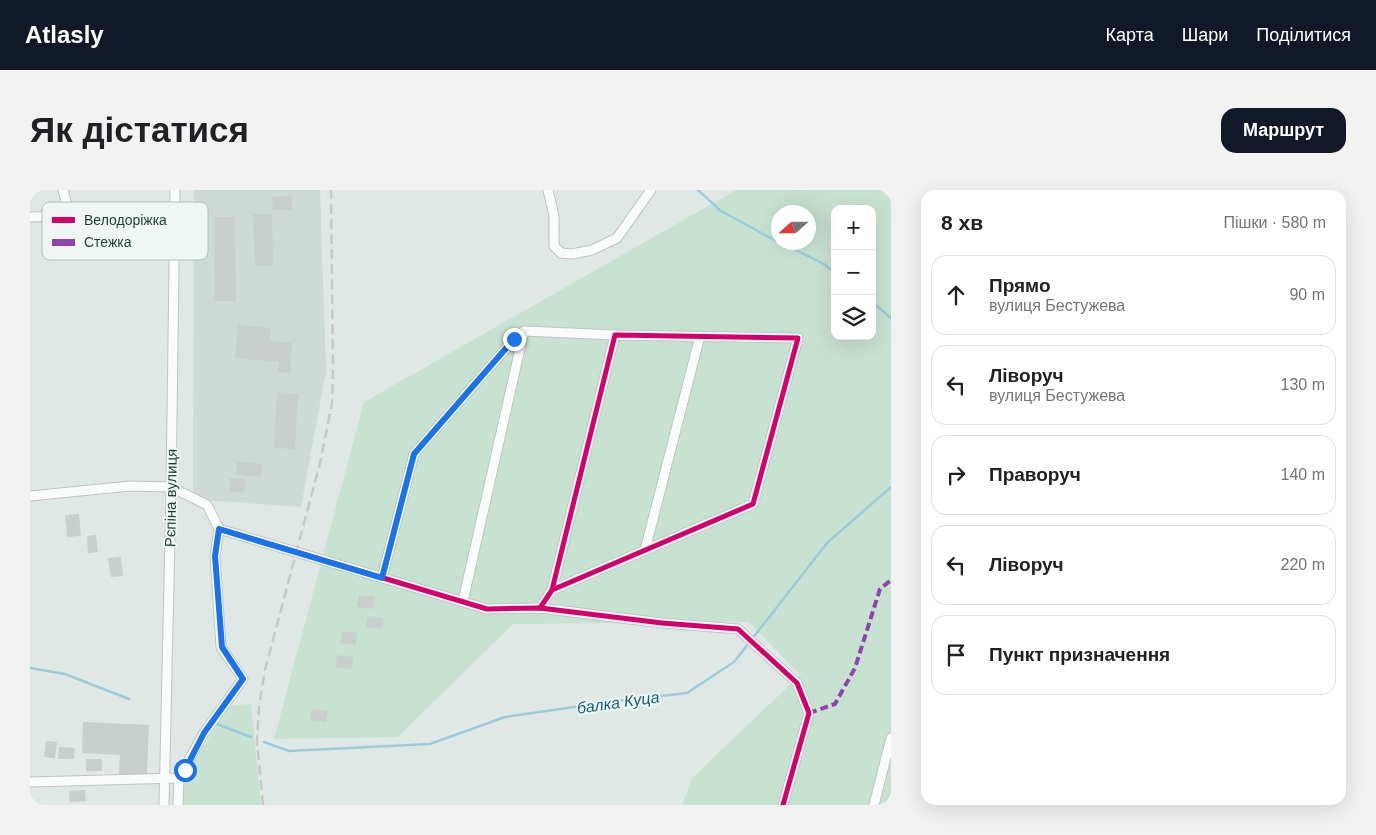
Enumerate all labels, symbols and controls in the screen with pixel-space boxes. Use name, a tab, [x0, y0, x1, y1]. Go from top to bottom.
text: Atlasly	[25, 21, 104, 48]
text: Карта	[1106, 25, 1154, 45]
text: Шари	[1182, 25, 1228, 45]
text: Поділитися	[1256, 25, 1351, 45]
button: Маршрут	[1221, 108, 1346, 153]
text: Як дістатися	[30, 110, 249, 149]
legend	[42, 202, 208, 260]
north arrow	[771, 205, 816, 250]
map controls	[831, 205, 876, 340]
button: +	[831, 205, 876, 250]
text: 8 хв	[941, 211, 983, 234]
text: Велодоріжка	[84, 212, 167, 228]
text: Пішки · 580 m	[1223, 214, 1326, 231]
text: Стежка	[84, 234, 132, 250]
button: −	[831, 250, 876, 295]
text: Прямо	[989, 275, 1051, 296]
icon: ahead	[942, 281, 970, 309]
text: 90 m	[1289, 286, 1325, 303]
button: layers	[831, 295, 876, 340]
text: вулиця Бестужева	[989, 297, 1125, 314]
route end	[503, 328, 526, 351]
text: Ліворуч	[989, 365, 1064, 386]
icon: left	[942, 371, 970, 399]
text: 130 m	[1281, 376, 1325, 393]
text: вулиця Бестужева	[989, 387, 1125, 404]
street label: Рєпіна вулиця	[161, 449, 180, 547]
icon: right	[942, 461, 970, 489]
text: Праворуч	[989, 464, 1081, 485]
text: 140 m	[1281, 466, 1325, 483]
icon: left	[942, 551, 970, 579]
text: Ліворуч	[989, 554, 1064, 575]
text: 220 m	[1281, 556, 1325, 573]
icon: arrive	[942, 641, 970, 669]
text: Пункт призначення	[989, 644, 1170, 665]
water label: балка Куца	[576, 688, 661, 717]
route start	[174, 759, 197, 782]

